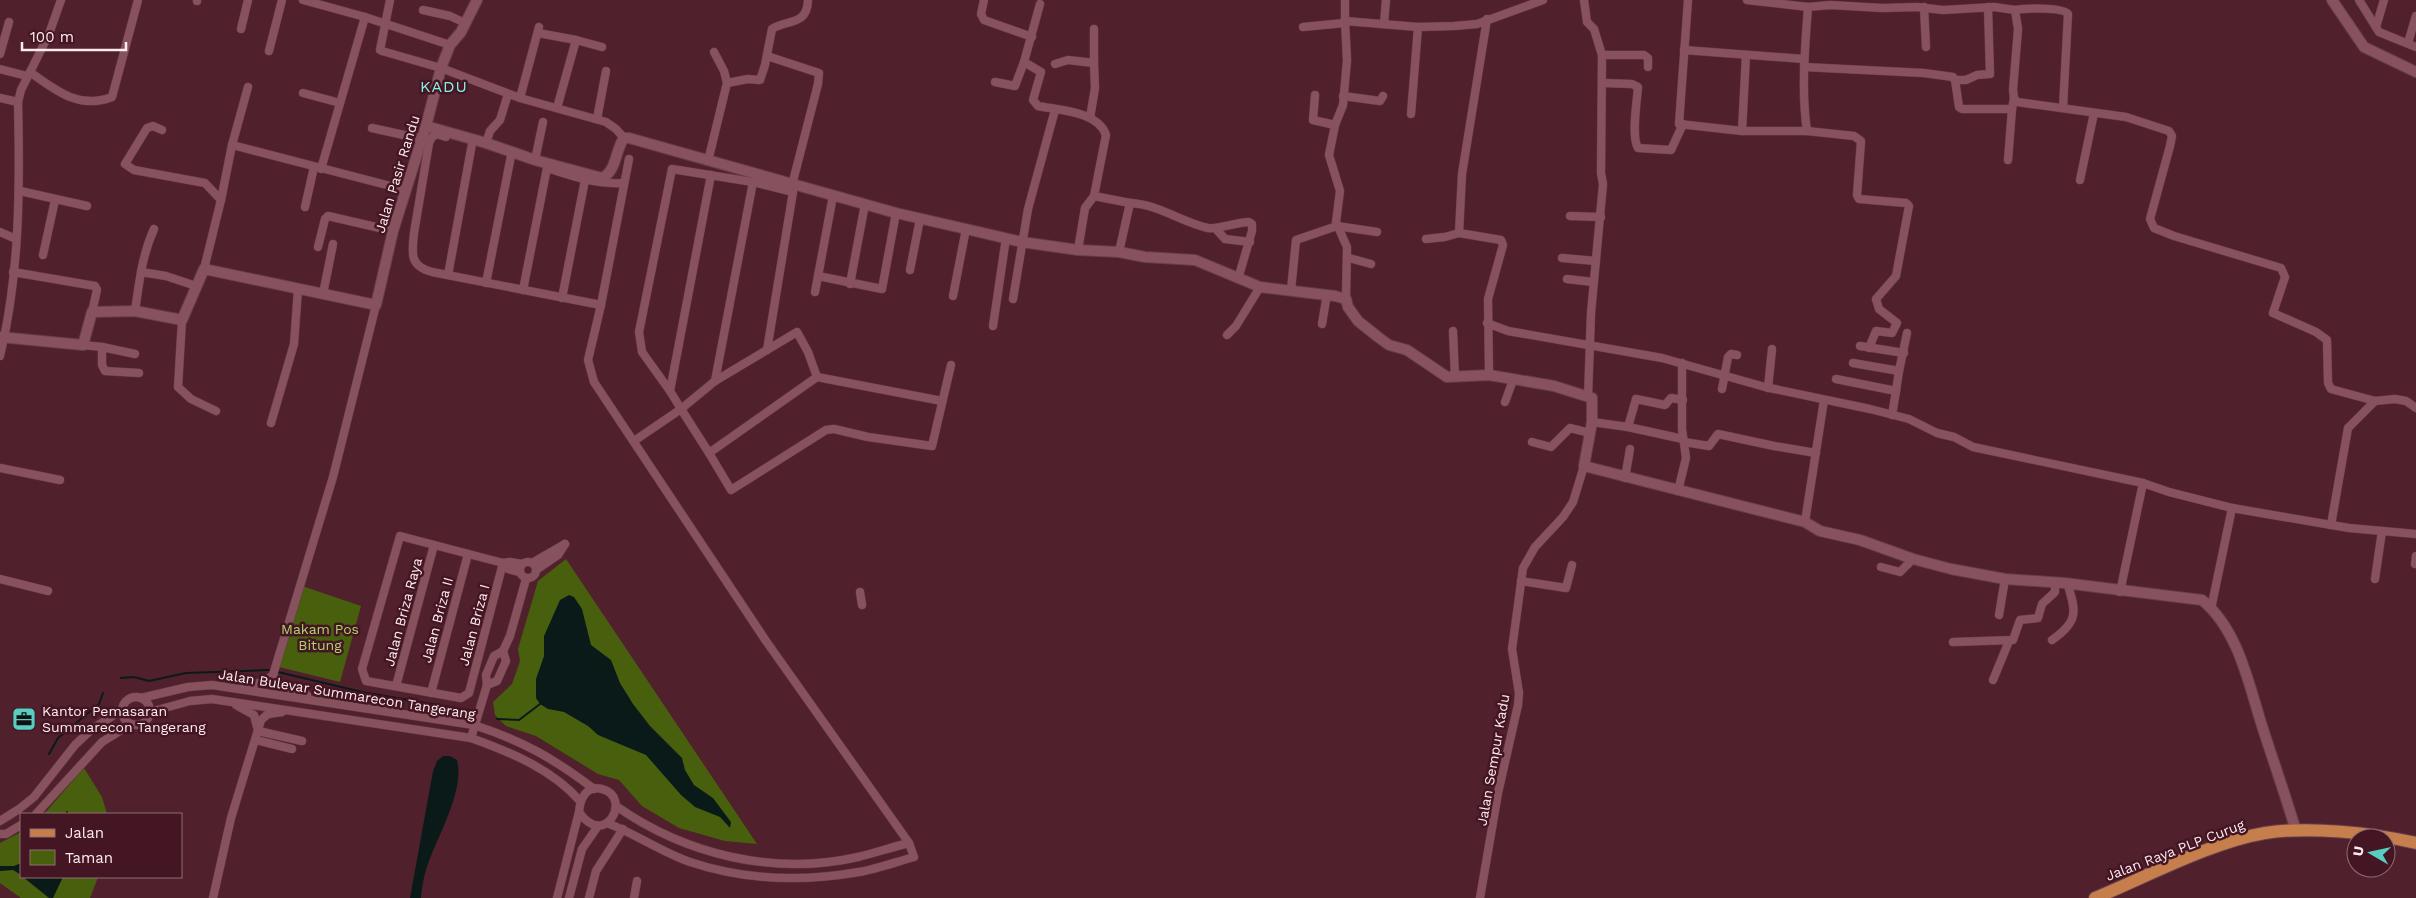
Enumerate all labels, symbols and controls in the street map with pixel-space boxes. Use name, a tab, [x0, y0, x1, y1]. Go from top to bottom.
scale bar	[22, 20, 126, 52]
text: 100 m	[30, 28, 74, 46]
district label: KADU	[420, 77, 468, 96]
street label: Jalan Pasir Randu	[371, 113, 423, 235]
street label: Jalan Briza Raya	[381, 556, 425, 668]
street label: Jalan Briza II	[418, 575, 456, 665]
street label: Jalan Briza I	[455, 582, 493, 668]
park label: Makam Pos Bitung	[281, 621, 359, 653]
street label: Jalan Bulevar Summarecon Tangerang	[217, 666, 477, 722]
street label: Jalan Sempur Kadu	[1474, 693, 1512, 827]
place label: Kantor Pemasaran Summarecon Tangerang	[42, 703, 206, 735]
office icon: Kantor Pemasaran Summarecon Tangerang	[11, 706, 37, 732]
legend	[20, 813, 182, 878]
street label: Jalan Raya PLP Curug	[2103, 816, 2247, 884]
text: Jalan	[65, 824, 104, 842]
north arrow	[2346, 828, 2396, 878]
text: U	[2349, 845, 2367, 857]
text: Taman	[65, 849, 113, 867]

